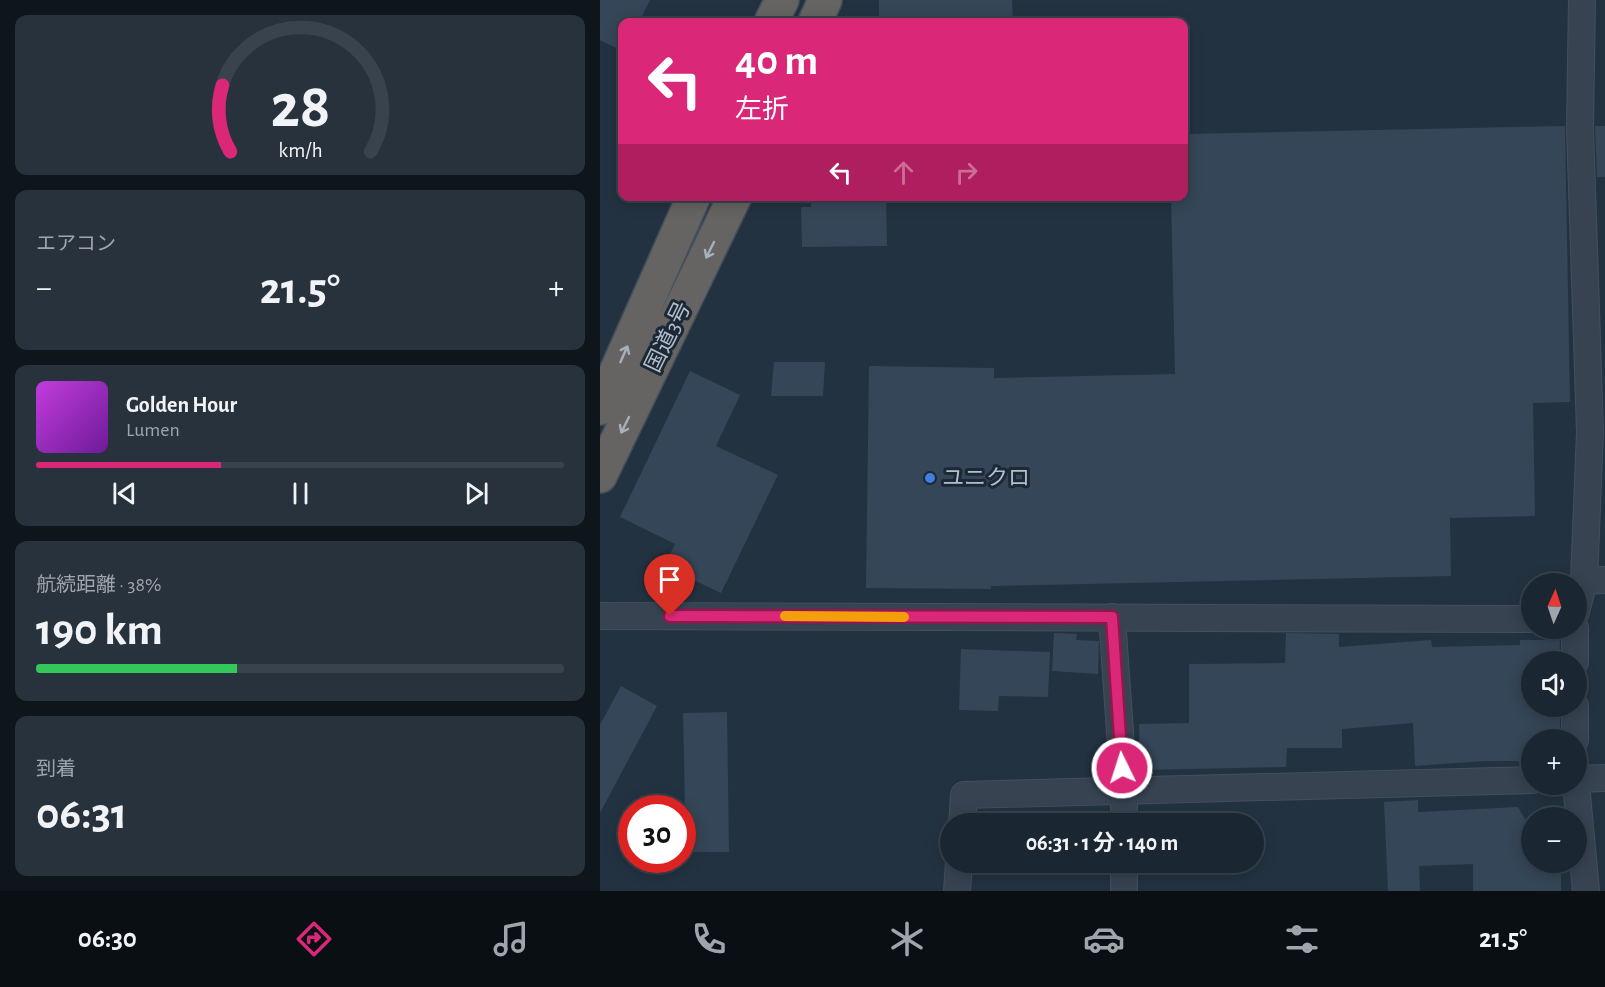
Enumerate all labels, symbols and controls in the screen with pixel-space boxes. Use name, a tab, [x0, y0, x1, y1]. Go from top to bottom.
text: 40 m	[735, 40, 818, 82]
icon: left	[636, 42, 714, 120]
text: 28	[270, 76, 330, 138]
text: 左折	[735, 96, 789, 123]
text: km/h	[278, 140, 322, 161]
icon: left	[824, 156, 857, 189]
icon: ahead	[887, 156, 920, 189]
icon: right	[950, 156, 983, 189]
text: エアコン	[36, 234, 116, 254]
one-way arrow	[704, 240, 716, 258]
text: 21.5°	[260, 267, 340, 312]
text: −	[36, 272, 52, 305]
text: +	[548, 272, 564, 305]
street label: 国道3号	[641, 298, 694, 376]
one-way arrow	[619, 346, 630, 364]
text: Golden Hour	[126, 394, 237, 416]
one-way arrow	[619, 416, 631, 433]
text: Lumen	[126, 420, 180, 440]
place label: ユニクロ	[942, 467, 1030, 489]
marker: ユニクロ	[923, 471, 937, 485]
icon: previous	[108, 477, 141, 510]
icon: pause	[284, 477, 317, 510]
icon: next	[460, 477, 493, 510]
pin	[644, 554, 695, 616]
icon: arrive	[653, 563, 686, 596]
north arrow	[1521, 573, 1587, 639]
map controls	[1521, 573, 1587, 873]
text: 航続距離 · 38%	[36, 575, 161, 595]
text: 190 km	[36, 608, 163, 653]
button: sound	[1521, 651, 1587, 717]
button: +	[1521, 729, 1587, 795]
position arrow	[1090, 736, 1154, 800]
text: 到着	[36, 759, 76, 779]
text: 06:31	[36, 792, 127, 837]
speed limit sign: 30	[618, 795, 696, 873]
button: −	[1521, 807, 1587, 873]
text: 06:31 · 1 分 · 140 m	[1026, 832, 1178, 854]
icon: directions	[293, 918, 335, 960]
icon: music	[490, 918, 532, 960]
icon: phone	[688, 918, 730, 960]
icon: climate	[886, 918, 928, 960]
icon: car	[1083, 918, 1125, 960]
icon: filters	[1281, 918, 1323, 960]
text: 06:30	[78, 925, 137, 952]
text: 21.5°	[1479, 925, 1527, 952]

